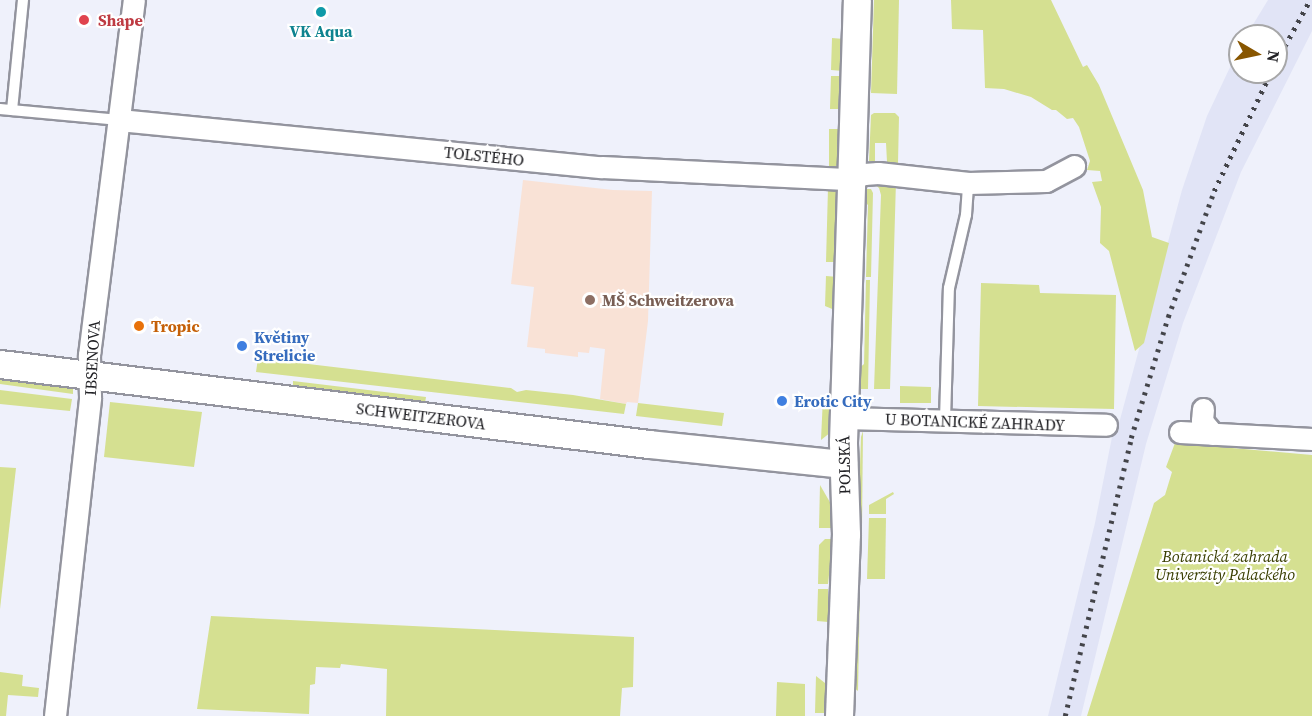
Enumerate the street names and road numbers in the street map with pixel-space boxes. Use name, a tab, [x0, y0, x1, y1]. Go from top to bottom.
street label: TOLSTÉHO	[443, 142, 525, 170]
street label: IBSENOVA	[80, 320, 104, 396]
street label: SCHWEITZEROVA	[355, 399, 487, 433]
street label: U BOTANICKÉ ZAHRADY	[885, 409, 1065, 435]
street label: POLSKÁ	[834, 435, 854, 495]

